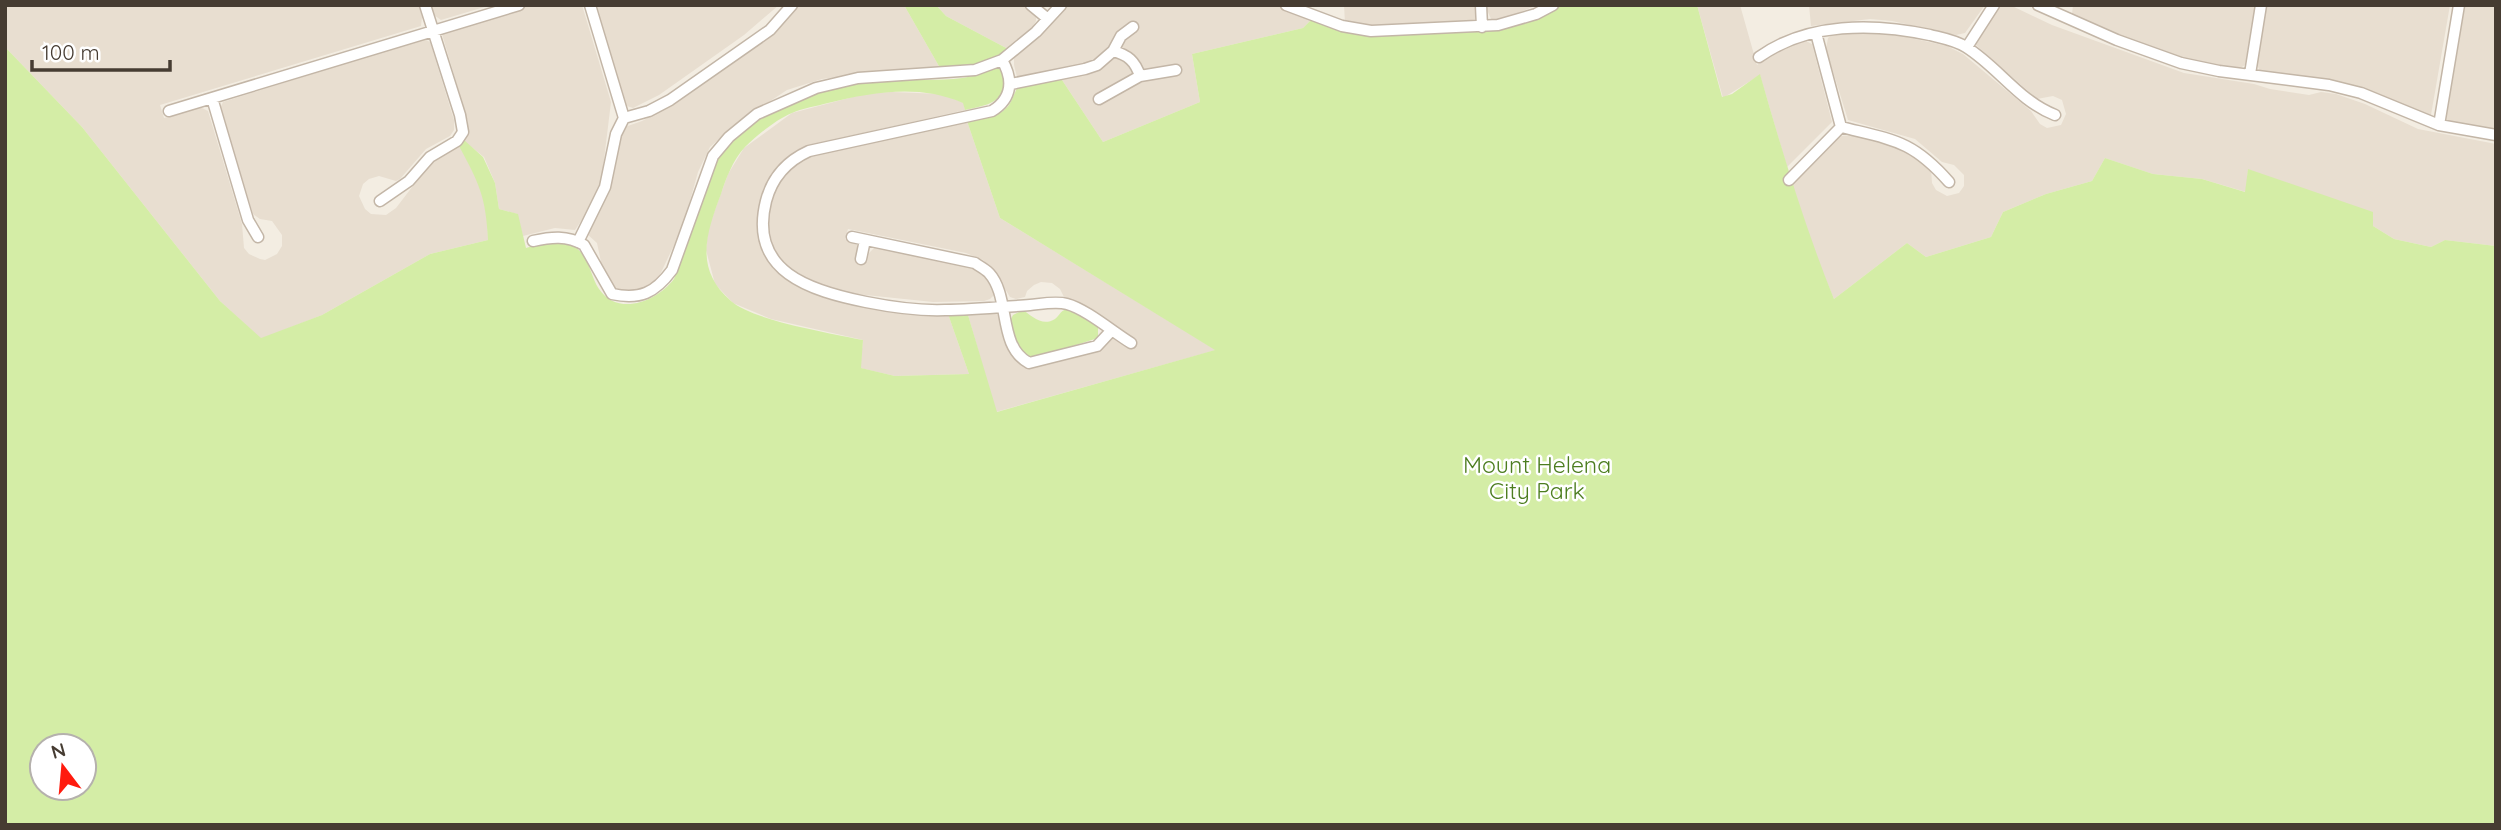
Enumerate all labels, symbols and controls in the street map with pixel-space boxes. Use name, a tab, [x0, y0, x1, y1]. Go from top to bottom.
scale bar	[32, 28, 170, 72]
text: 100 m	[42, 39, 100, 65]
park label: Mount Helena City Park	[1463, 450, 1611, 505]
north arrow	[28, 732, 98, 802]
text: N	[48, 737, 68, 764]

